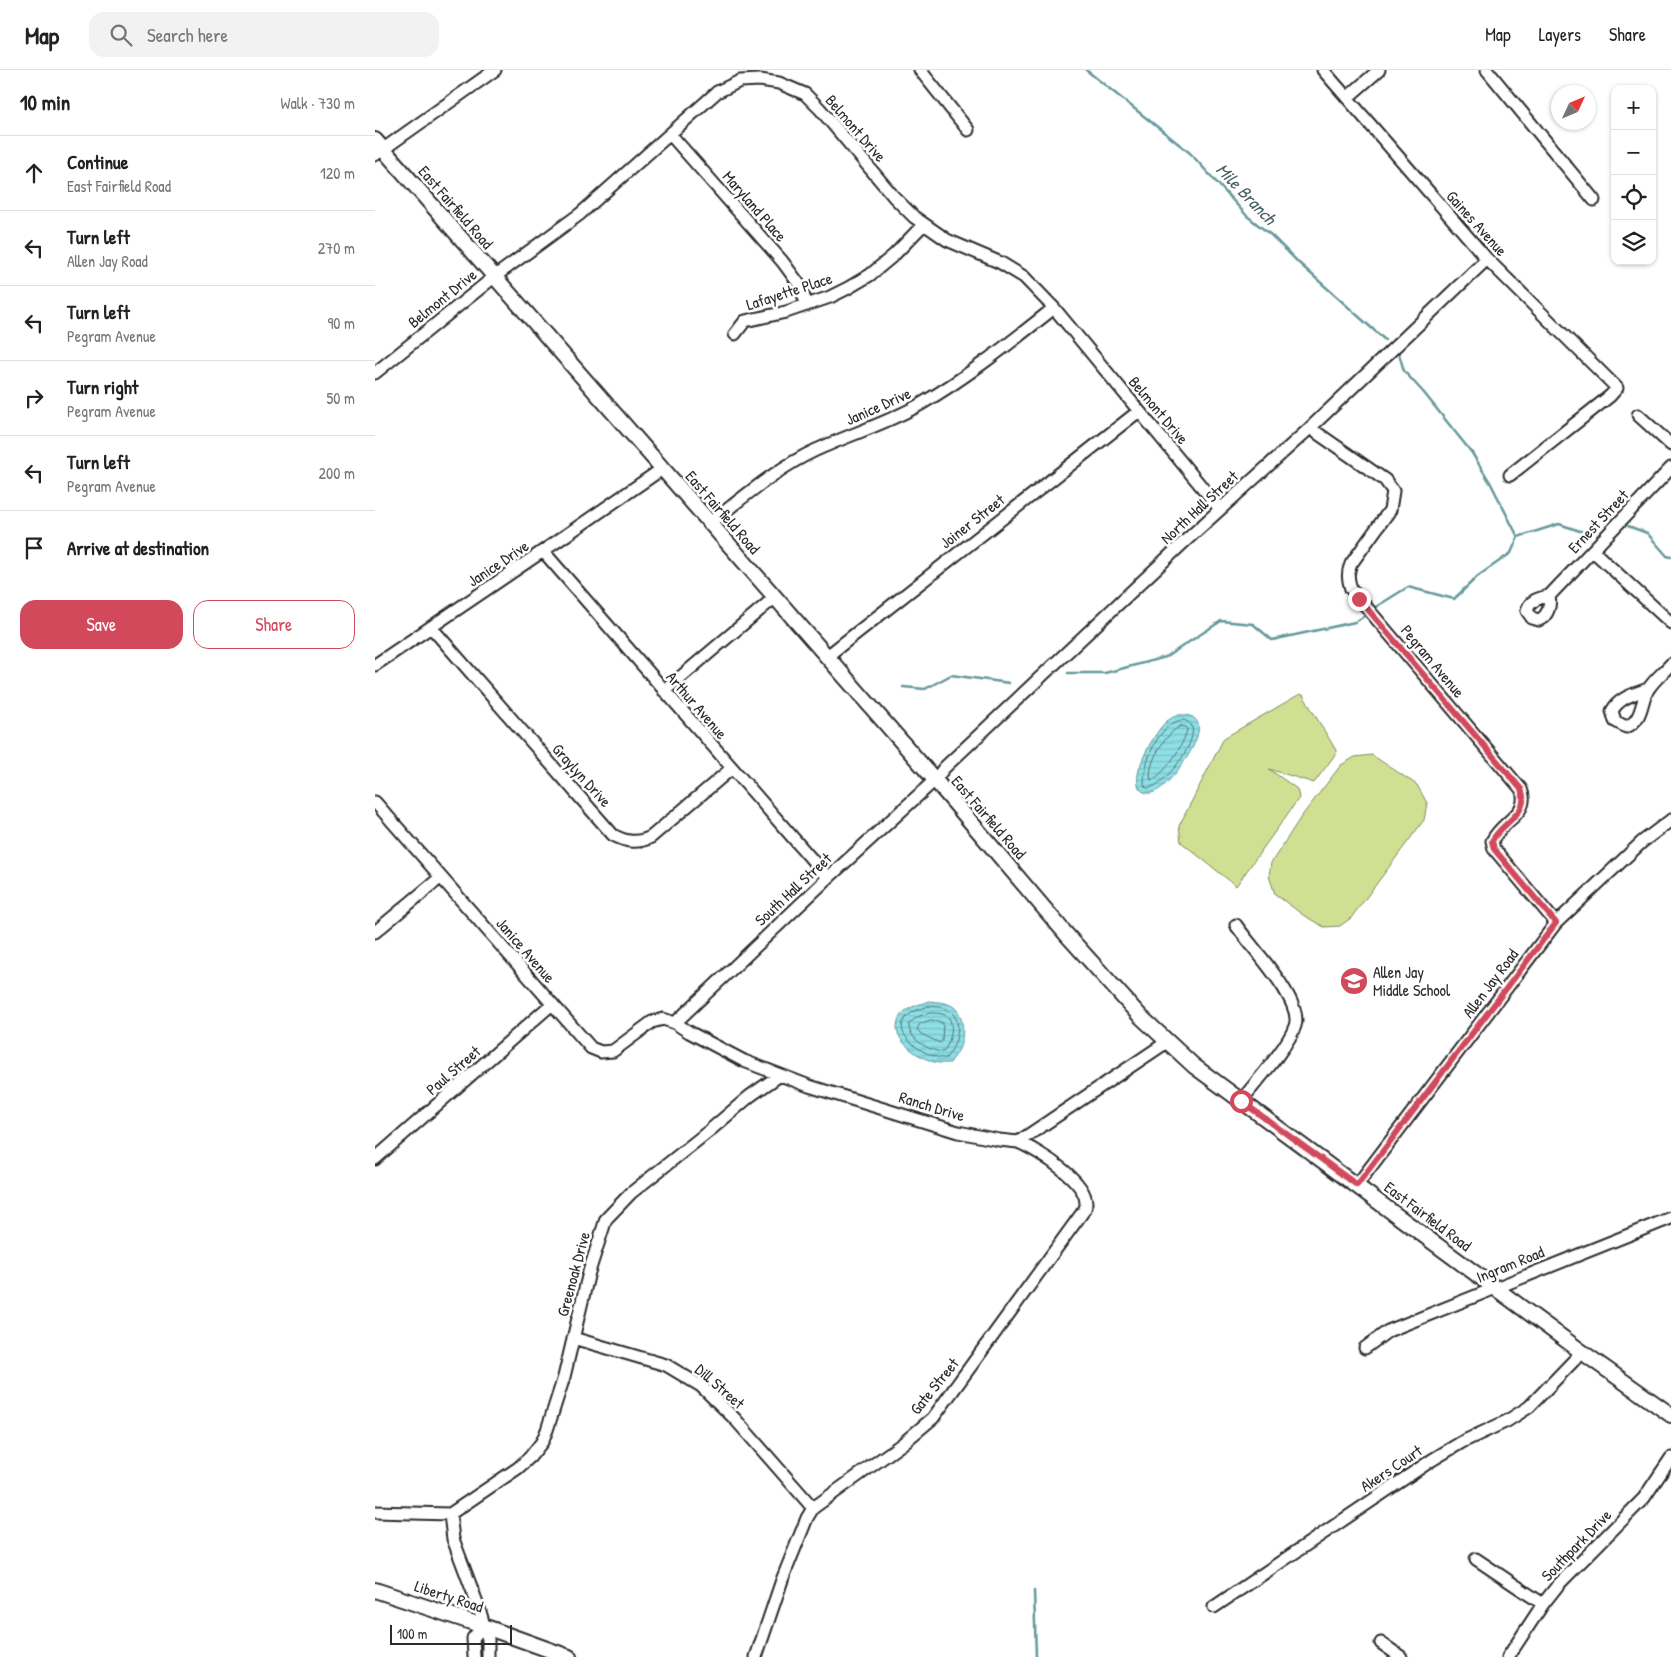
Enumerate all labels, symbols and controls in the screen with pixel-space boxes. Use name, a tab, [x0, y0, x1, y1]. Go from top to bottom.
search box	[89, 12, 439, 57]
text: Map	[25, 19, 59, 51]
icon: search	[107, 21, 135, 49]
text: Search here	[147, 22, 228, 48]
text: Map	[1485, 22, 1511, 47]
text: Layers	[1539, 22, 1581, 47]
text: Share	[1609, 22, 1646, 47]
north arrow	[1551, 85, 1596, 130]
map controls	[1611, 85, 1656, 265]
button: +	[1611, 85, 1656, 130]
text: 10 min	[20, 88, 70, 117]
street label: Belmont Drive	[821, 90, 892, 167]
text: Walk · 730 m	[281, 92, 355, 114]
button: −	[1611, 130, 1656, 175]
text: Continue	[67, 149, 128, 175]
water label: Mile Branch	[1211, 157, 1283, 231]
icon: ahead	[20, 159, 48, 187]
street label: East Fairfield Road	[414, 161, 498, 253]
text: 120 m	[320, 162, 355, 184]
street label: Maryland Place	[718, 166, 792, 247]
text: East Fairfield Road	[67, 175, 171, 197]
button: locate	[1611, 175, 1656, 220]
street label: Gaines Avenue	[1442, 185, 1513, 261]
button: layers	[1611, 220, 1656, 265]
text: Turn left	[67, 224, 130, 250]
icon: left	[20, 234, 48, 262]
text: 270 m	[318, 237, 355, 259]
text: Allen Jay Road	[67, 250, 148, 272]
street label: Belmont Drive	[403, 263, 482, 333]
street label: Lafayette Place	[743, 267, 835, 315]
text: Turn left	[67, 299, 130, 325]
icon: left	[20, 309, 48, 337]
text: 90 m	[327, 312, 355, 334]
text: Pegram Avenue	[67, 325, 156, 347]
street label: Belmont Drive	[1124, 371, 1194, 449]
text: Turn right	[67, 374, 138, 400]
street label: Janice Drive	[842, 382, 915, 430]
icon: right	[20, 384, 48, 412]
text: 50 m	[327, 387, 355, 409]
text: Pegram Avenue	[67, 400, 156, 422]
text: Turn left	[67, 449, 130, 475]
icon: left	[20, 459, 48, 487]
text: 200 m	[319, 462, 355, 484]
street label: North Hall Street	[1155, 465, 1243, 549]
street label: East Fairfield Road	[681, 466, 765, 558]
text: Pegram Avenue	[67, 475, 156, 497]
street label: Ernest Street	[1563, 484, 1633, 558]
street label: Joiner Street	[935, 488, 1009, 553]
icon: arrive	[20, 534, 48, 562]
street label: Janice Drive	[463, 534, 533, 592]
text: Arrive at destination	[67, 535, 209, 561]
route end	[1348, 588, 1371, 611]
button: Save	[20, 600, 183, 649]
button: Share	[193, 600, 355, 649]
street label: Pegram Avenue	[1396, 620, 1470, 703]
street label: Arthur Avenue	[661, 666, 733, 744]
street label: Graylyn Drive	[547, 738, 617, 812]
street label: East Fairfield Road	[947, 771, 1031, 863]
street label: South Hall Street	[750, 847, 837, 930]
street label: Janice Avenue	[492, 913, 561, 988]
street label: Allen Jay Road	[1457, 944, 1523, 1022]
place label: Allen Jay Middle School	[1373, 961, 1451, 1001]
school or university icon: Allen Jay Middle School	[1339, 966, 1369, 996]
street label: Paul Street	[421, 1040, 485, 1100]
street label: Ranch Drive	[897, 1086, 968, 1127]
route start	[1230, 1090, 1253, 1113]
street label: East Fairfield Road	[1380, 1176, 1476, 1256]
street label: Greenoak Drive	[551, 1229, 595, 1319]
street label: Ingram Road	[1473, 1240, 1547, 1288]
street label: Gate Street	[904, 1353, 964, 1419]
street label: Dill Street	[691, 1358, 750, 1414]
street label: Akers Court	[1356, 1439, 1427, 1497]
street label: Southpark Drive	[1536, 1504, 1616, 1586]
street label: Liberty Road	[412, 1575, 486, 1617]
scale bar	[390, 1622, 513, 1645]
text: 100 m	[397, 1624, 427, 1643]

